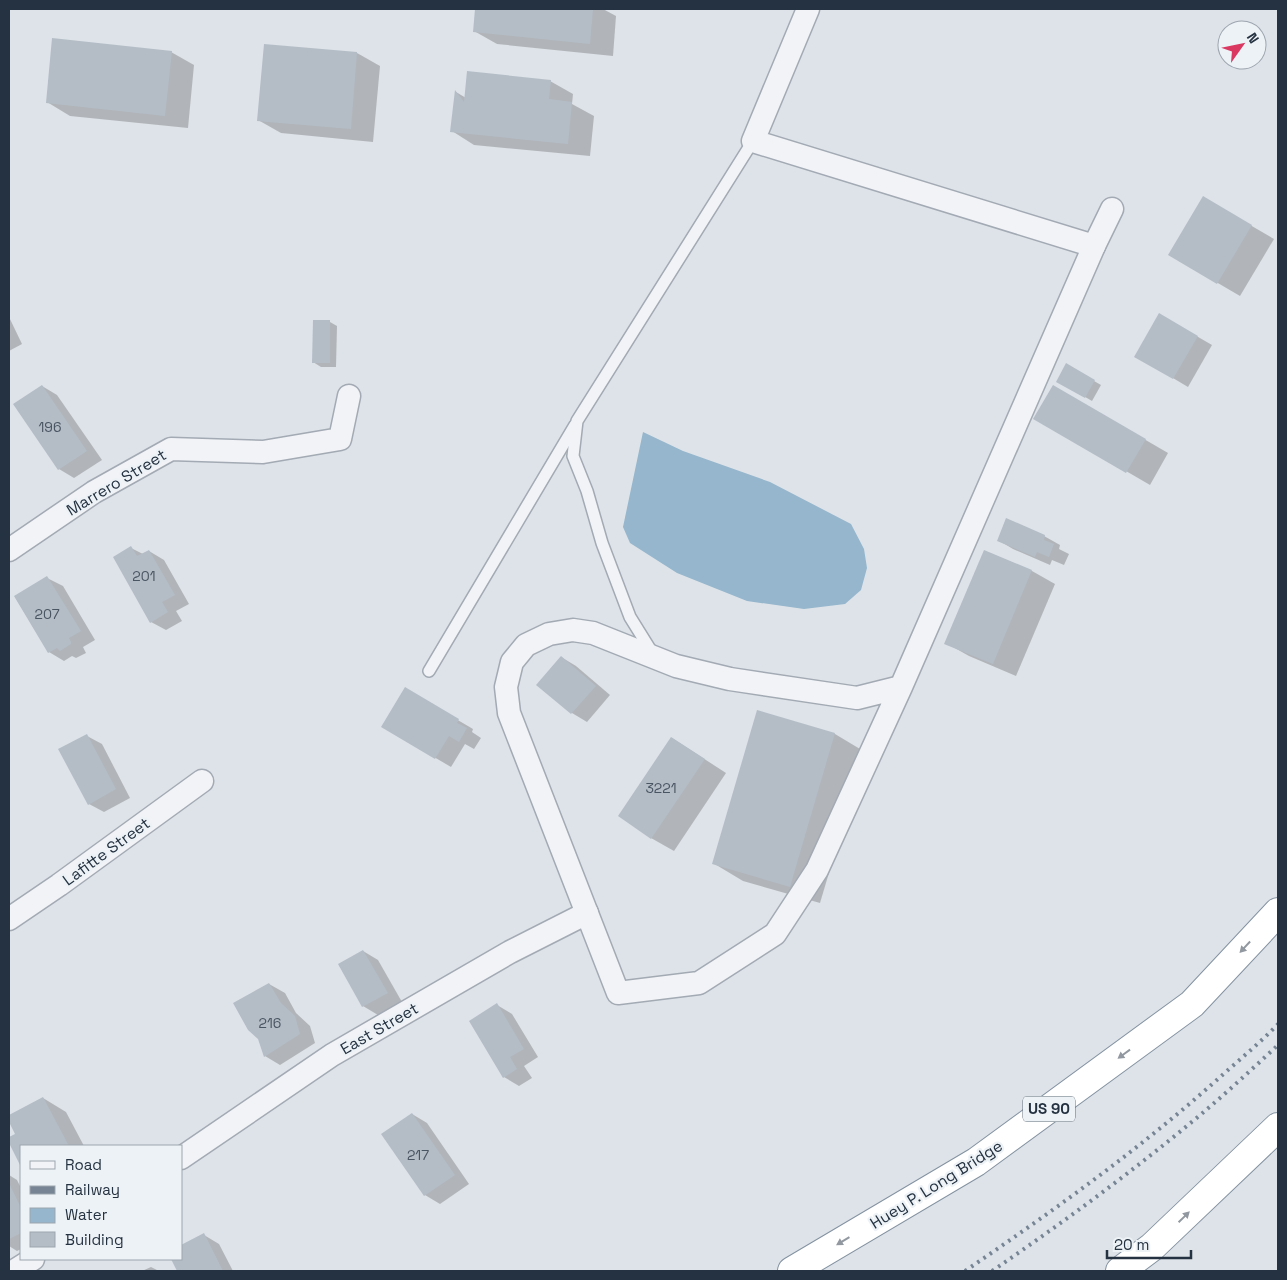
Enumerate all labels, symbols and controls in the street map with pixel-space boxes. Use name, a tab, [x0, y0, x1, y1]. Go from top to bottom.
north arrow	[1217, 20, 1267, 70]
text: N	[1243, 29, 1263, 47]
house number: 196	[39, 418, 62, 436]
street label: Marrero Street	[62, 444, 170, 521]
house number: 201	[132, 567, 156, 585]
house number: 207	[34, 605, 60, 623]
house number: 3221	[645, 779, 677, 797]
street label: Lafitte Street	[58, 813, 154, 890]
one-way arrow	[1239, 941, 1251, 953]
street label: East Street	[336, 998, 422, 1059]
house number: 216	[259, 1014, 281, 1032]
one-way arrow	[1117, 1049, 1130, 1059]
road number: US 90	[1023, 1096, 1075, 1122]
street label: Huey P. Long Bridge	[866, 1135, 1006, 1234]
legend	[20, 1145, 182, 1260]
house number: 217	[407, 1146, 429, 1164]
text: Road	[65, 1155, 102, 1174]
text: Railway	[65, 1180, 120, 1199]
text: Water	[65, 1205, 108, 1224]
one-way arrow	[1178, 1211, 1190, 1223]
scale bar	[1107, 1228, 1191, 1260]
text: Building	[65, 1230, 124, 1249]
text: 20 m	[1114, 1235, 1149, 1254]
one-way arrow	[836, 1237, 849, 1246]

